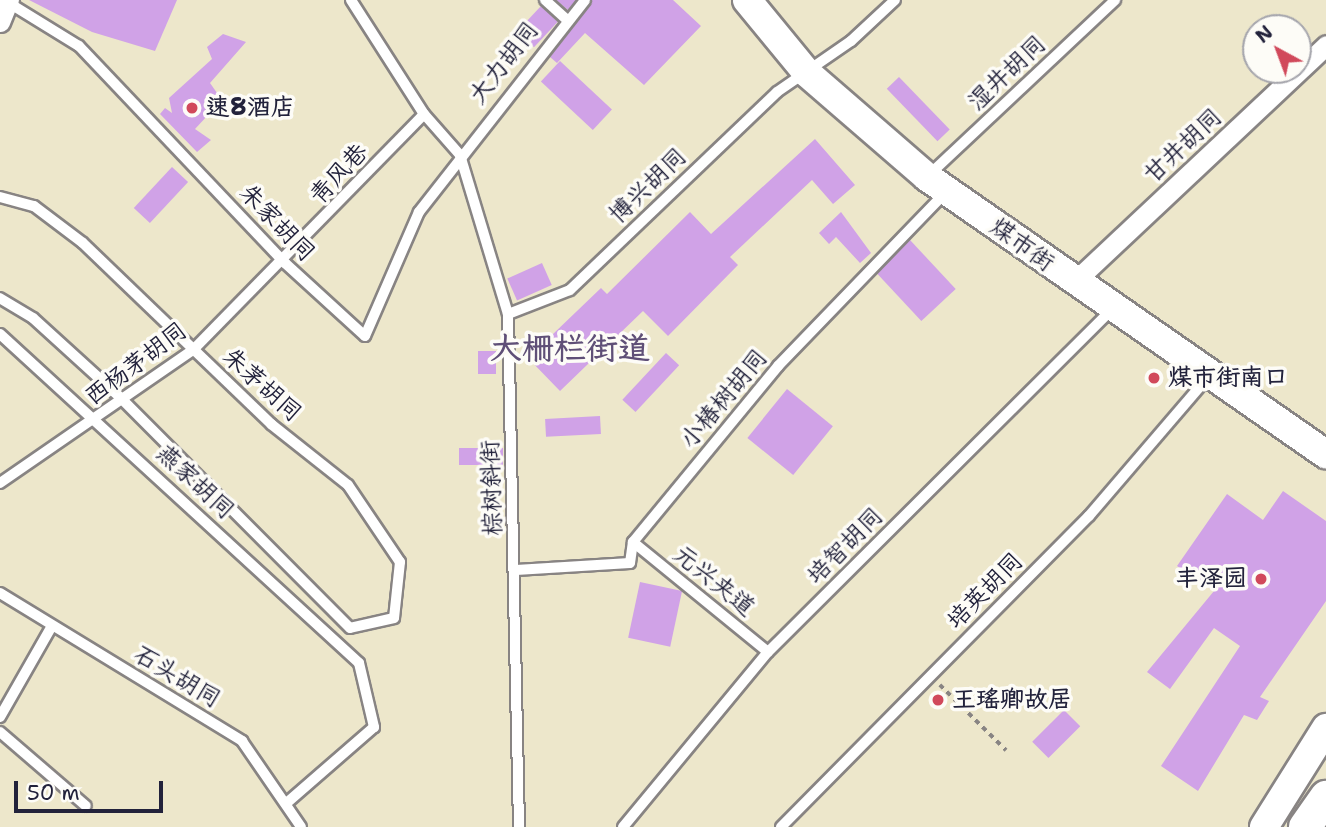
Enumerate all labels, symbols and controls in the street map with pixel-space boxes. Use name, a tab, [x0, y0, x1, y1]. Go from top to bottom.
north arrow	[1242, 14, 1312, 84]
street label: 大力胡同	[463, 16, 545, 110]
text: N	[1250, 20, 1278, 49]
street label: 湿井胡同	[962, 30, 1052, 116]
place label: 速8酒店	[206, 94, 295, 122]
marker: 速8酒店	[184, 100, 200, 116]
street label: 甘井胡同	[1138, 103, 1228, 189]
street label: 青风巷	[304, 138, 374, 210]
street label: 博兴胡同	[603, 142, 693, 230]
street label: 朱家胡同	[233, 178, 321, 268]
street label: 煤市街	[984, 212, 1060, 278]
street label: 西杨茅胡同	[79, 316, 193, 412]
district label: 大栅栏街道	[490, 329, 650, 367]
street label: 朱茅胡同	[217, 342, 307, 428]
street label: 小椿树胡同	[674, 344, 774, 454]
place label: 煤市街南口	[1168, 364, 1288, 392]
marker: 煤市街南口	[1146, 370, 1162, 386]
street label: 燕家胡同	[150, 439, 240, 525]
street label: 棕树斜街	[476, 440, 508, 536]
street label: 培智胡同	[801, 502, 889, 590]
street label: 元兴夹道	[668, 540, 760, 622]
street label: 培英胡同	[941, 547, 1029, 635]
place label: 丰泽园	[1175, 565, 1247, 593]
marker: 丰泽园	[1253, 571, 1269, 587]
street label: 石头胡同	[128, 640, 226, 714]
place label: 王瑶卿故居	[952, 686, 1072, 714]
marker: 王瑶卿故居	[930, 692, 946, 708]
scale bar	[18, 768, 166, 812]
text: 50 m	[27, 779, 80, 807]

